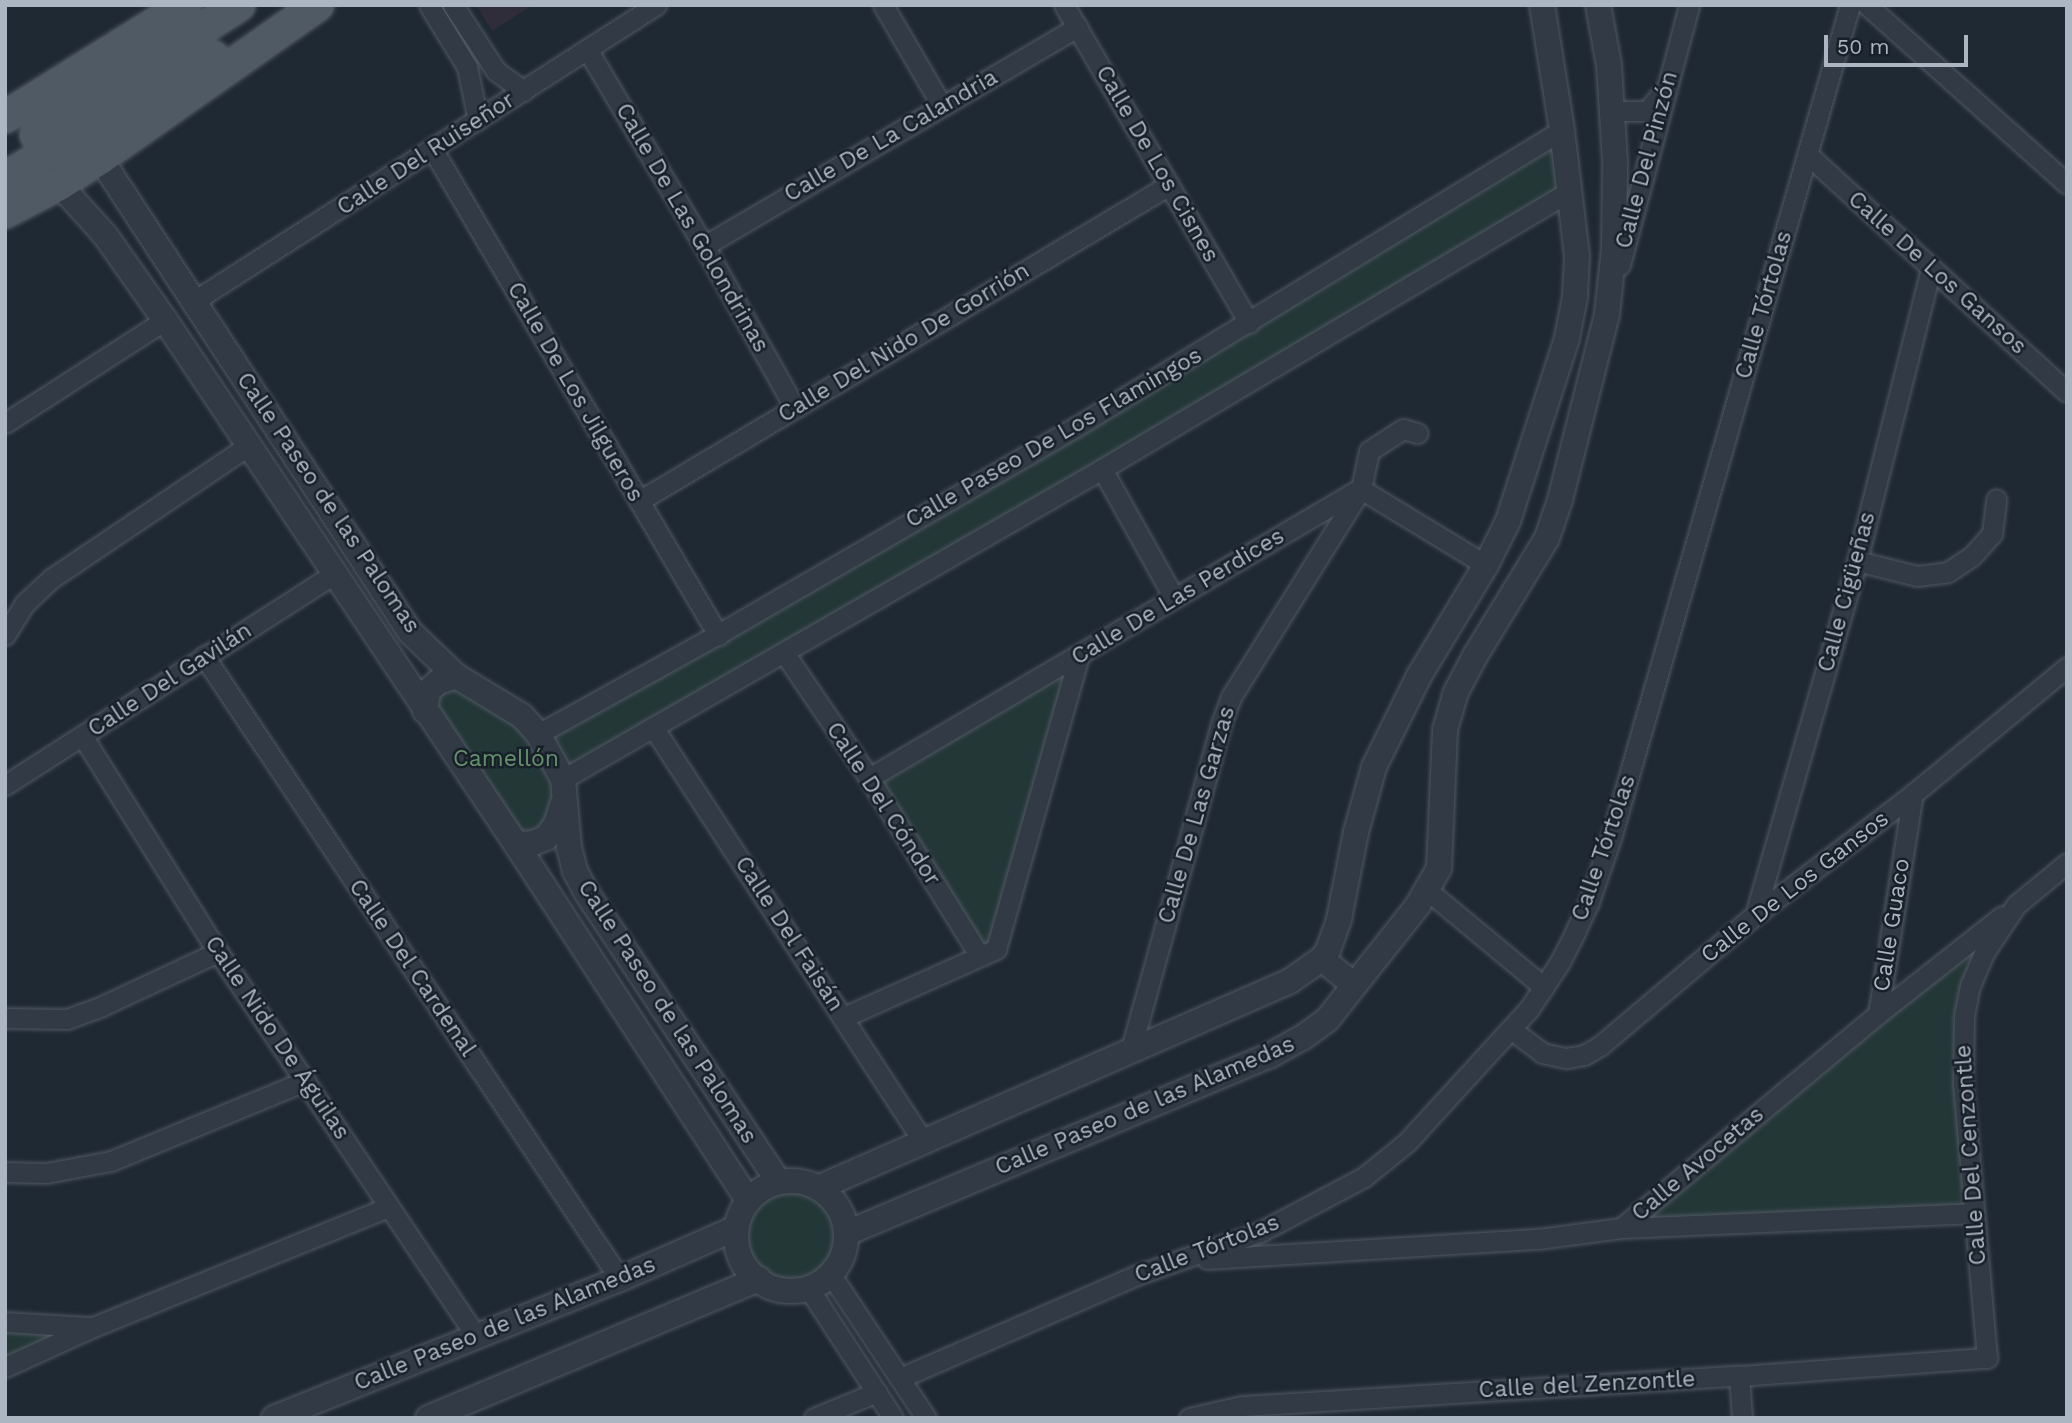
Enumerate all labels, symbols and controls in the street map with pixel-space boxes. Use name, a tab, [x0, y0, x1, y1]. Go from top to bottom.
scale bar	[1827, 21, 1970, 65]
text: 50 m	[1837, 34, 1889, 59]
street label: Calle De Los Cisnes	[1089, 61, 1225, 267]
street label: Calle De La Calandria	[779, 63, 1003, 209]
street label: Calle Del Pinzón	[1610, 68, 1684, 252]
street label: Calle Del Ruiseñor	[332, 86, 520, 222]
street label: Calle De Las Golondrinas	[609, 98, 775, 358]
street label: Calle De Los Gansos	[1842, 186, 2032, 360]
street label: Calle Tórtolas	[1730, 227, 1798, 383]
street label: Calle Del Nido De Gorrión	[773, 257, 1035, 429]
street label: Calle De Los Jilgueros	[501, 277, 649, 507]
street label: Calle Paseo De Los Flamingos	[901, 342, 1207, 534]
street label: Calle Paseo de las Palomas	[230, 367, 426, 639]
street label: Calle Cigüeñas	[1812, 509, 1882, 675]
street label: Calle De Las Perdices	[1067, 523, 1289, 671]
street label: Calle Del Gavilán	[83, 617, 257, 743]
street label: Calle De Las Garzas	[1153, 703, 1241, 927]
street label: Calle Del Cóndor	[820, 717, 946, 891]
park label: Camellón	[453, 745, 559, 773]
street label: Calle Tórtolas	[1566, 771, 1642, 925]
street label: Calle De Los Gansos	[1696, 805, 1894, 969]
street label: Calle Del Faisán	[728, 851, 850, 1017]
street label: Calle Guaco	[1868, 856, 1916, 994]
street label: Calle Del Cardenal	[342, 874, 482, 1062]
street label: Calle Paseo de las Palomas	[571, 875, 763, 1149]
street label: Calle Nido De Águilas	[198, 931, 356, 1145]
street label: Calle Paseo de las Alamedas	[991, 1030, 1299, 1182]
street label: Calle Del Cenzontle	[1949, 1043, 1993, 1267]
street label: Calle Avocetas	[1626, 1100, 1770, 1228]
street label: Calle Tórtolas	[1130, 1209, 1284, 1289]
street label: Calle Paseo de las Alamedas	[350, 1251, 660, 1397]
street label: Calle del Zenzontle	[1477, 1366, 1697, 1404]

